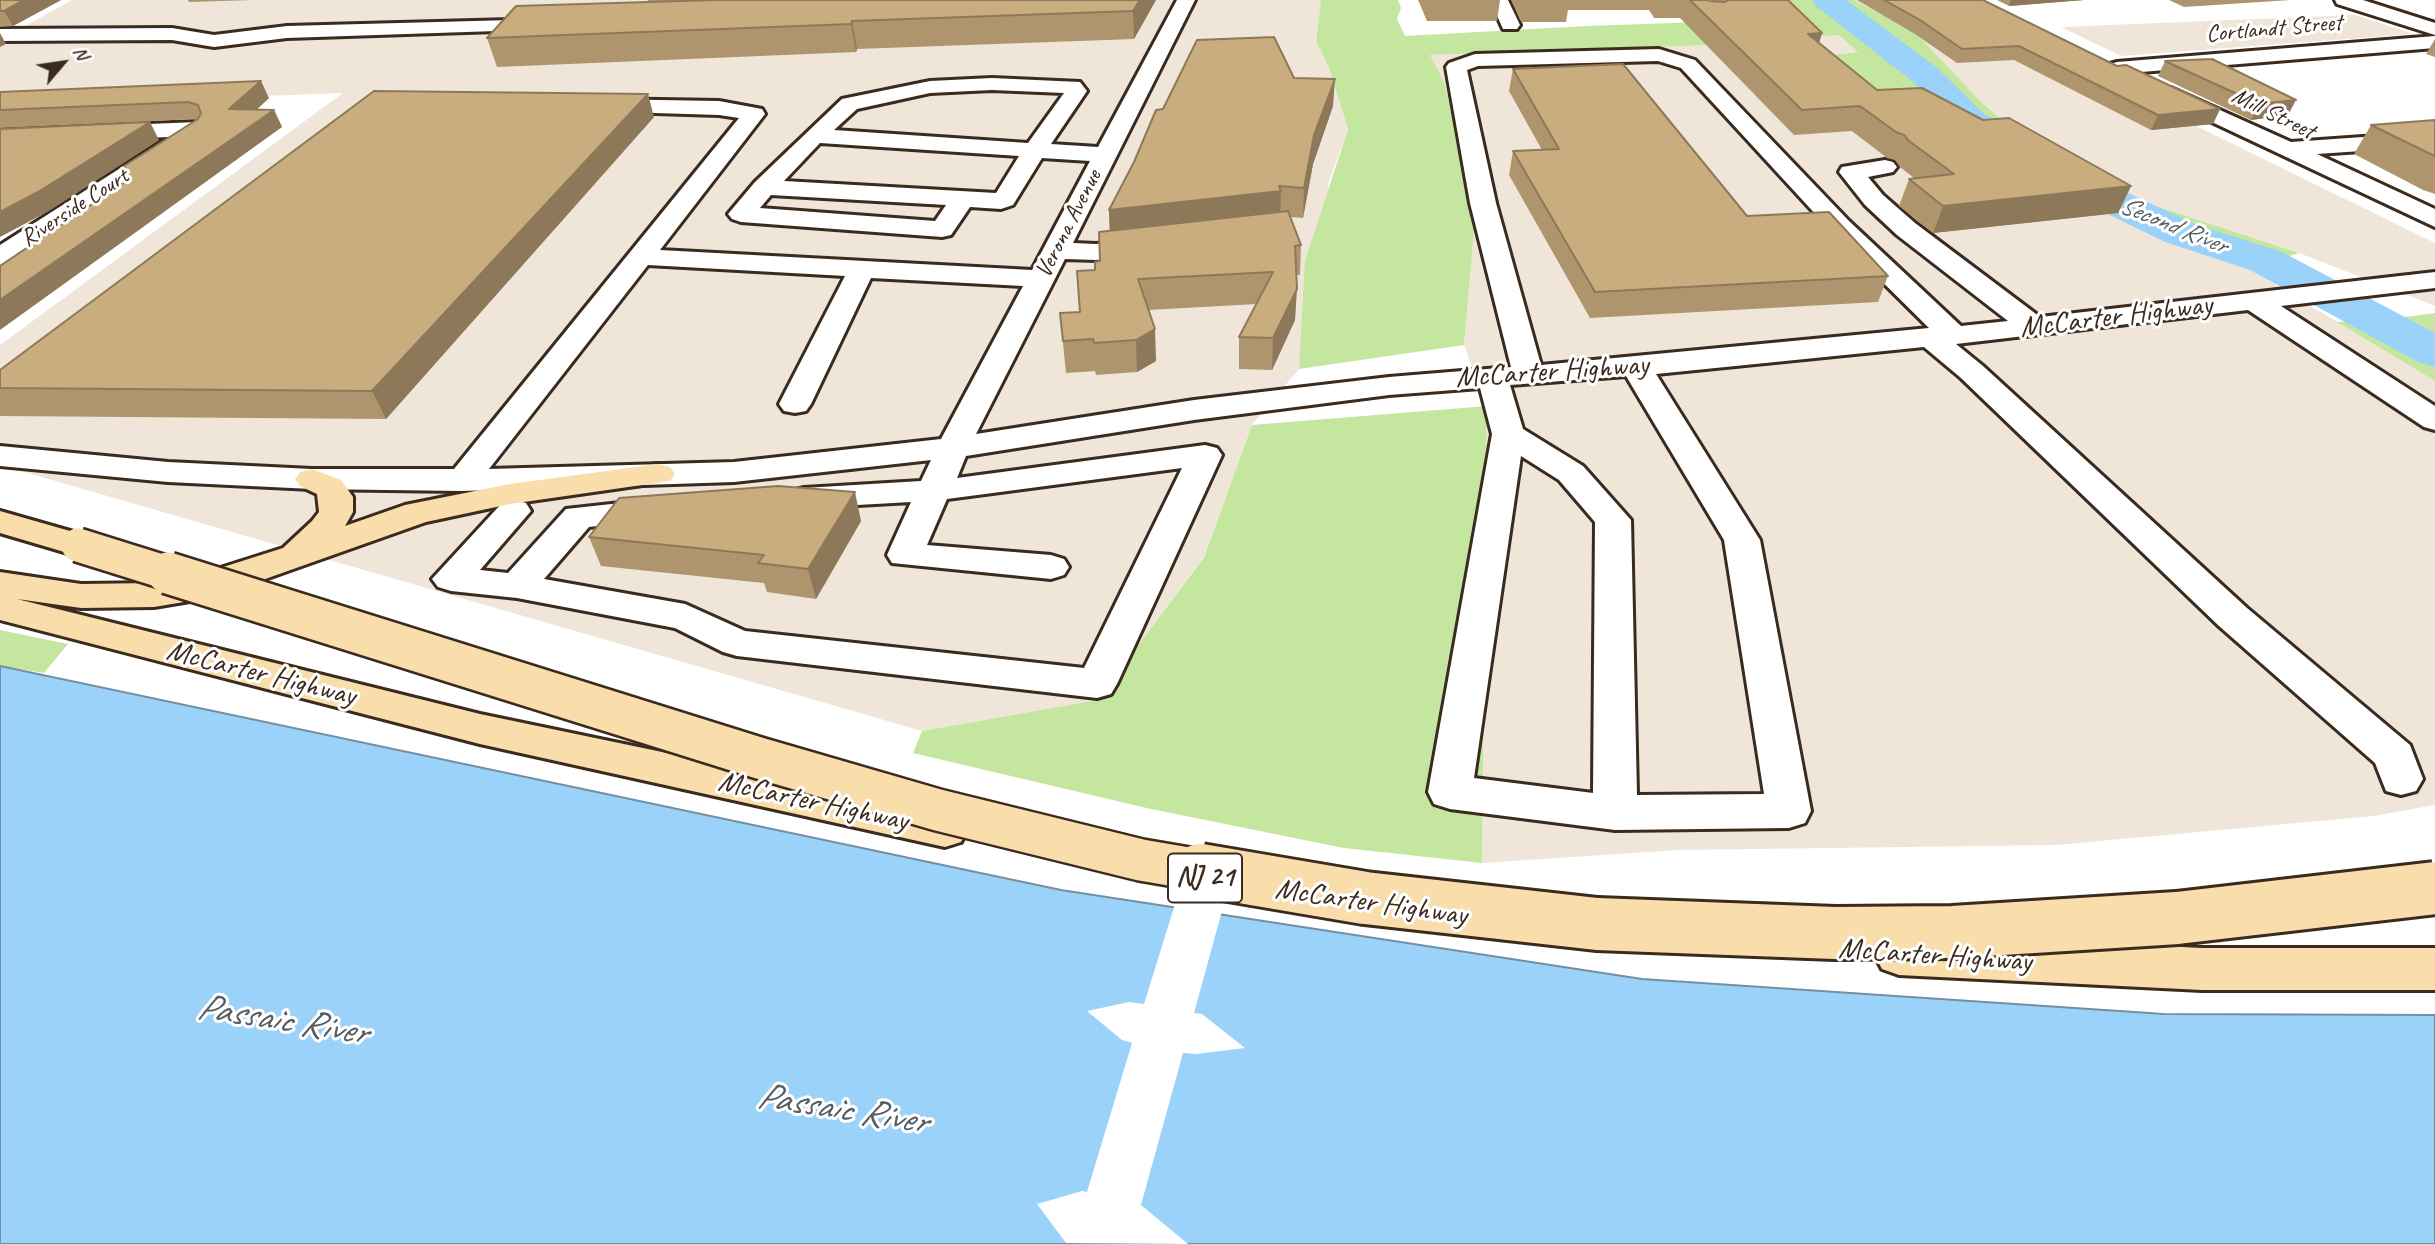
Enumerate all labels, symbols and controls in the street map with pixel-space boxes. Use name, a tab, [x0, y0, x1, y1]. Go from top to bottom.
street label: Cortlandt Street	[2205, 9, 2343, 49]
north arrow	[28, 28, 98, 98]
text: N	[68, 42, 95, 64]
street label: Mill Street	[2227, 82, 2319, 146]
street label: Riverside Court	[16, 162, 134, 254]
street label: Verona Avenue	[1029, 165, 1109, 283]
water label: Second River	[2115, 190, 2231, 262]
street label: McCarter Highway	[2018, 287, 2214, 347]
street label: McCarter Highway	[1454, 347, 1650, 397]
street label: McCarter Highway	[163, 633, 359, 715]
street label: McCarter Highway	[715, 764, 911, 840]
road number: NJ 21	[1168, 854, 1242, 903]
street label: McCarter Highway	[1273, 872, 1469, 934]
street label: McCarter Highway	[1837, 931, 2033, 981]
water label: Passaic River	[194, 985, 370, 1057]
water label: Passaic River	[754, 1074, 930, 1146]

